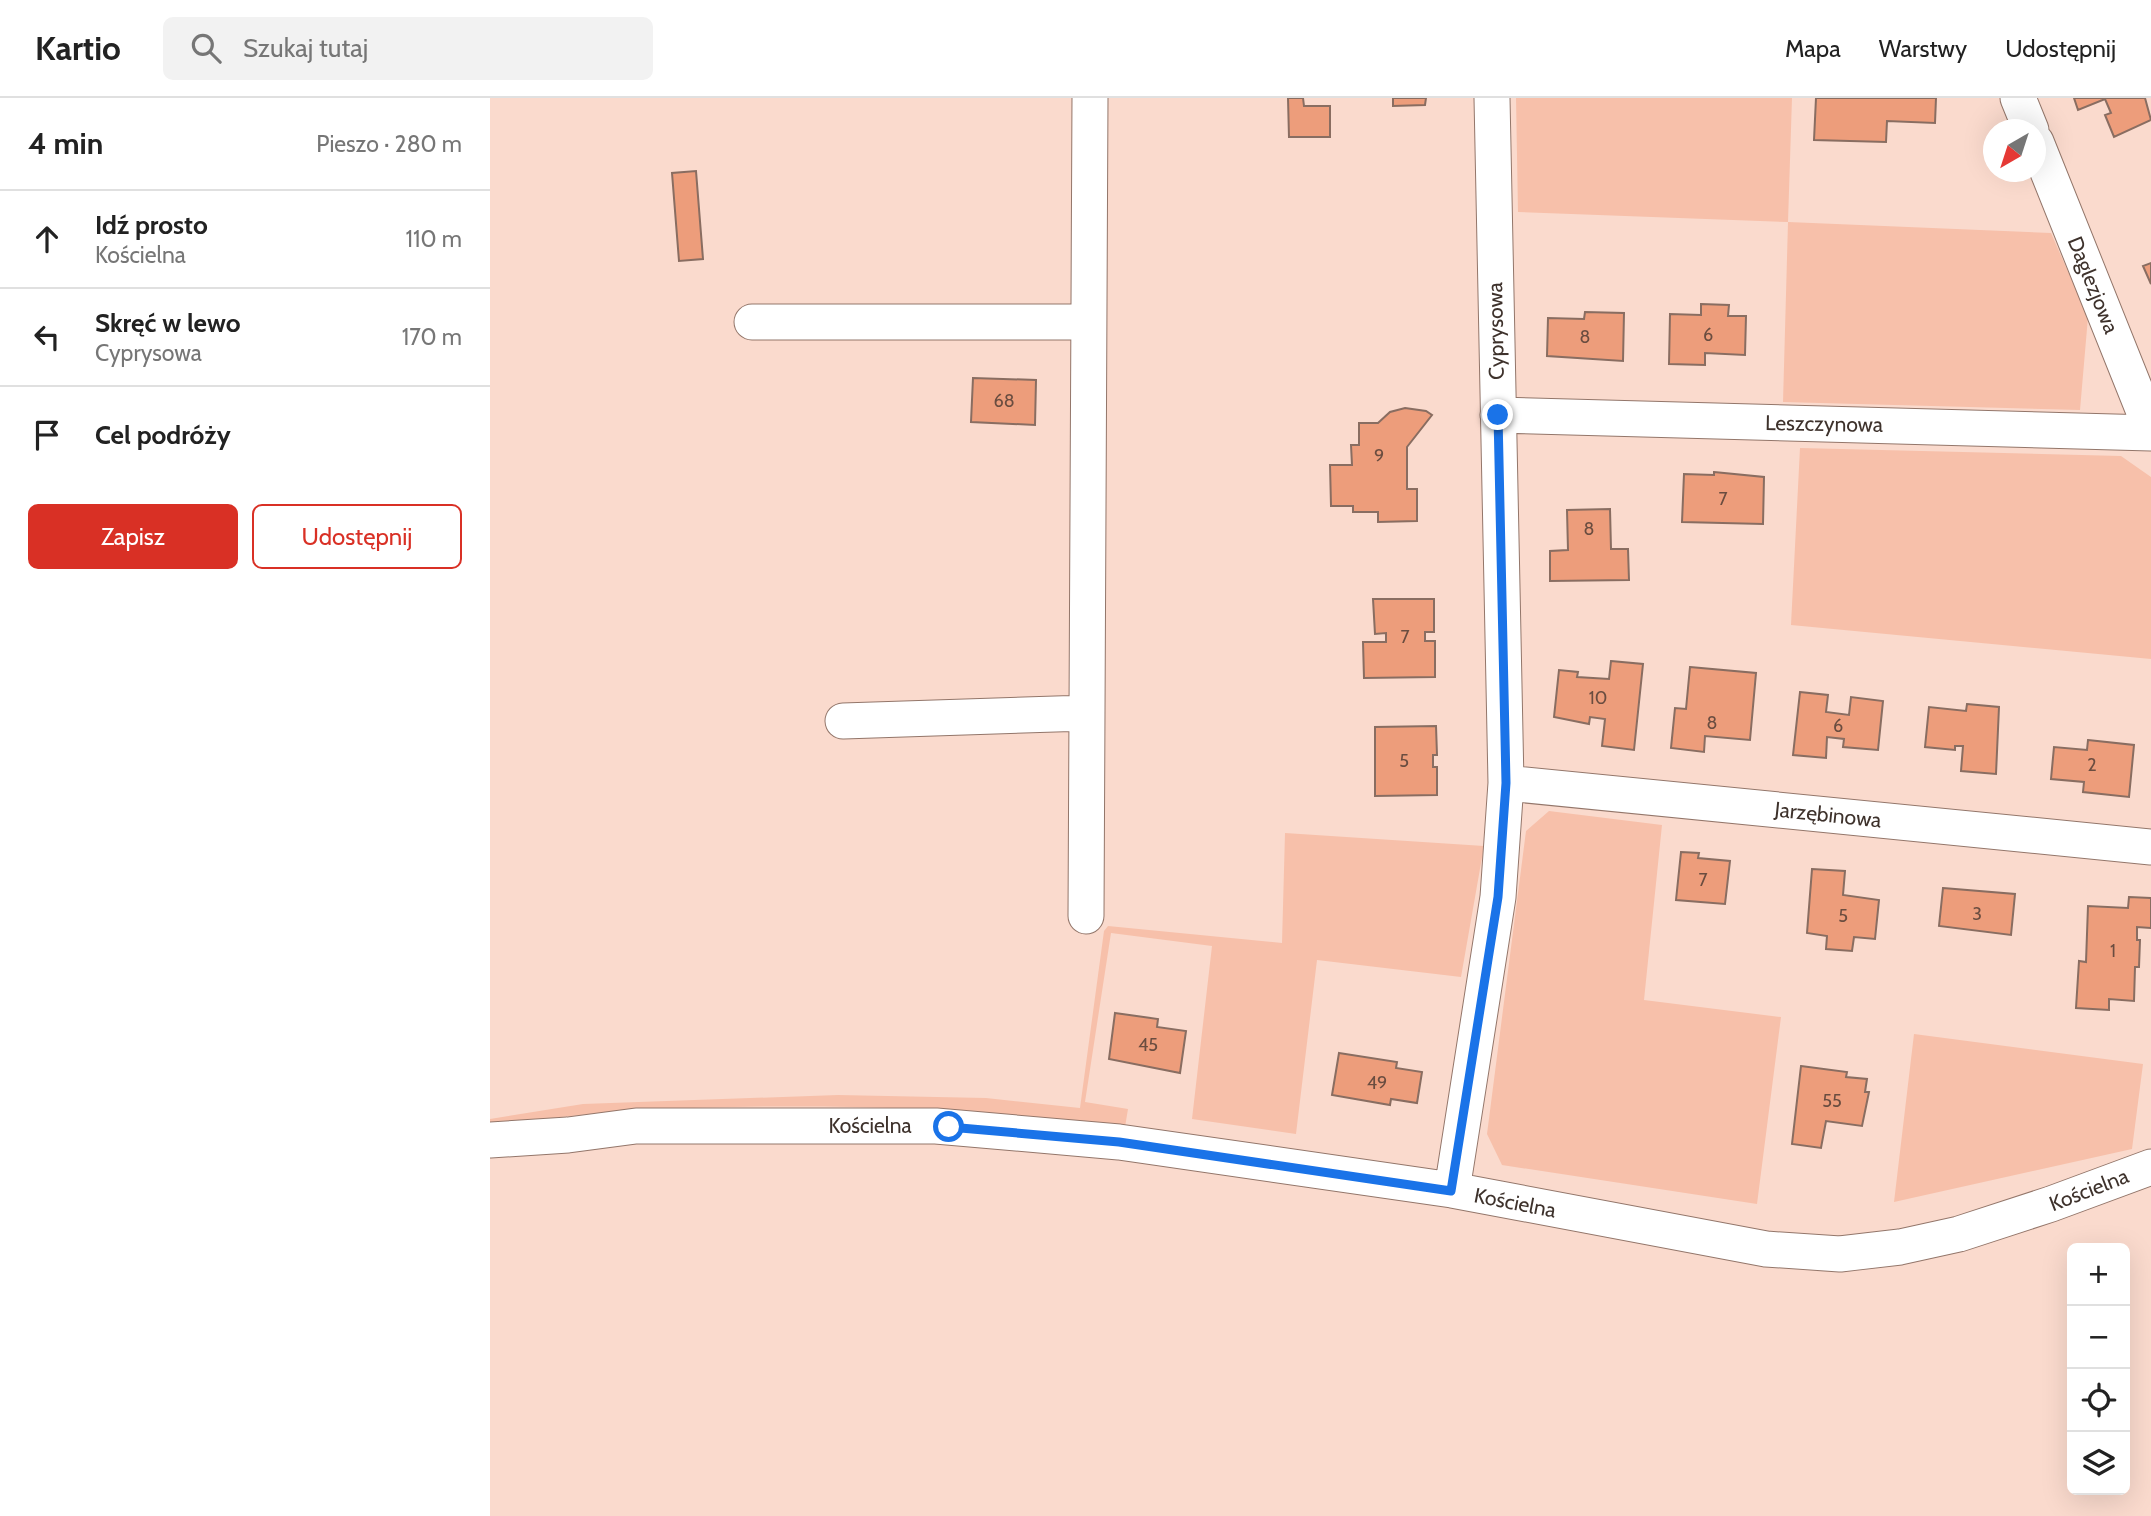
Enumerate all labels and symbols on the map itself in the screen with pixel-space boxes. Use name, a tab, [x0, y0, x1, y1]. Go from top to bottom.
north arrow	[1983, 119, 2046, 182]
street label: Daglezjowa	[2062, 233, 2124, 337]
street label: Cyprysowa	[1482, 282, 1509, 380]
house number: 6	[1703, 324, 1713, 346]
house number: 8	[1580, 326, 1590, 348]
house number: 68	[993, 390, 1015, 412]
route end	[1482, 399, 1513, 430]
street label: Leszczynowa	[1765, 410, 1883, 437]
house number: 9	[1374, 445, 1384, 467]
house number: 7	[1718, 488, 1728, 510]
house number: 8	[1584, 518, 1594, 540]
house number: 7	[1400, 626, 1410, 648]
house number: 10	[1589, 687, 1607, 709]
house number: 8	[1707, 712, 1717, 734]
house number: 6	[1833, 715, 1843, 737]
house number: 5	[1399, 750, 1409, 772]
house number: 2	[2087, 754, 2097, 776]
street label: Jarzębinowa	[1773, 796, 1883, 833]
house number: 7	[1698, 869, 1708, 891]
house number: 3	[1972, 903, 1982, 925]
house number: 5	[1838, 905, 1848, 927]
house number: 1	[2110, 940, 2116, 962]
house number: 45	[1138, 1034, 1158, 1056]
house number: 49	[1367, 1072, 1387, 1094]
house number: 55	[1822, 1090, 1842, 1112]
route start	[933, 1111, 964, 1142]
street label: Kościelna	[829, 1113, 911, 1138]
street label: Kościelna	[2046, 1163, 2132, 1216]
street label: Kościelna	[1472, 1182, 1558, 1223]

